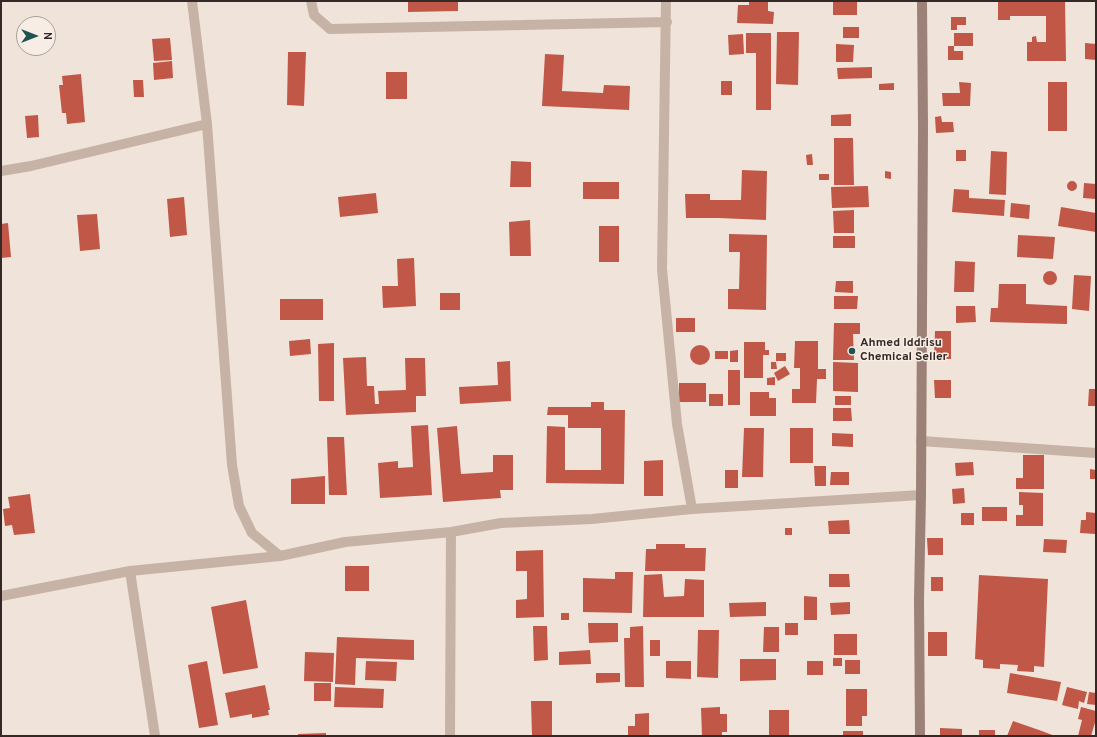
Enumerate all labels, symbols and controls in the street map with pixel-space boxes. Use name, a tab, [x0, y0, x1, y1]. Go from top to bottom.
north arrow	[16, 16, 56, 56]
text: N	[40, 32, 54, 40]
place label: Ahmed Iddrisu Chemical Seller	[860, 337, 948, 365]
marker: Ahmed Iddrisu Chemical Seller	[847, 346, 857, 356]

